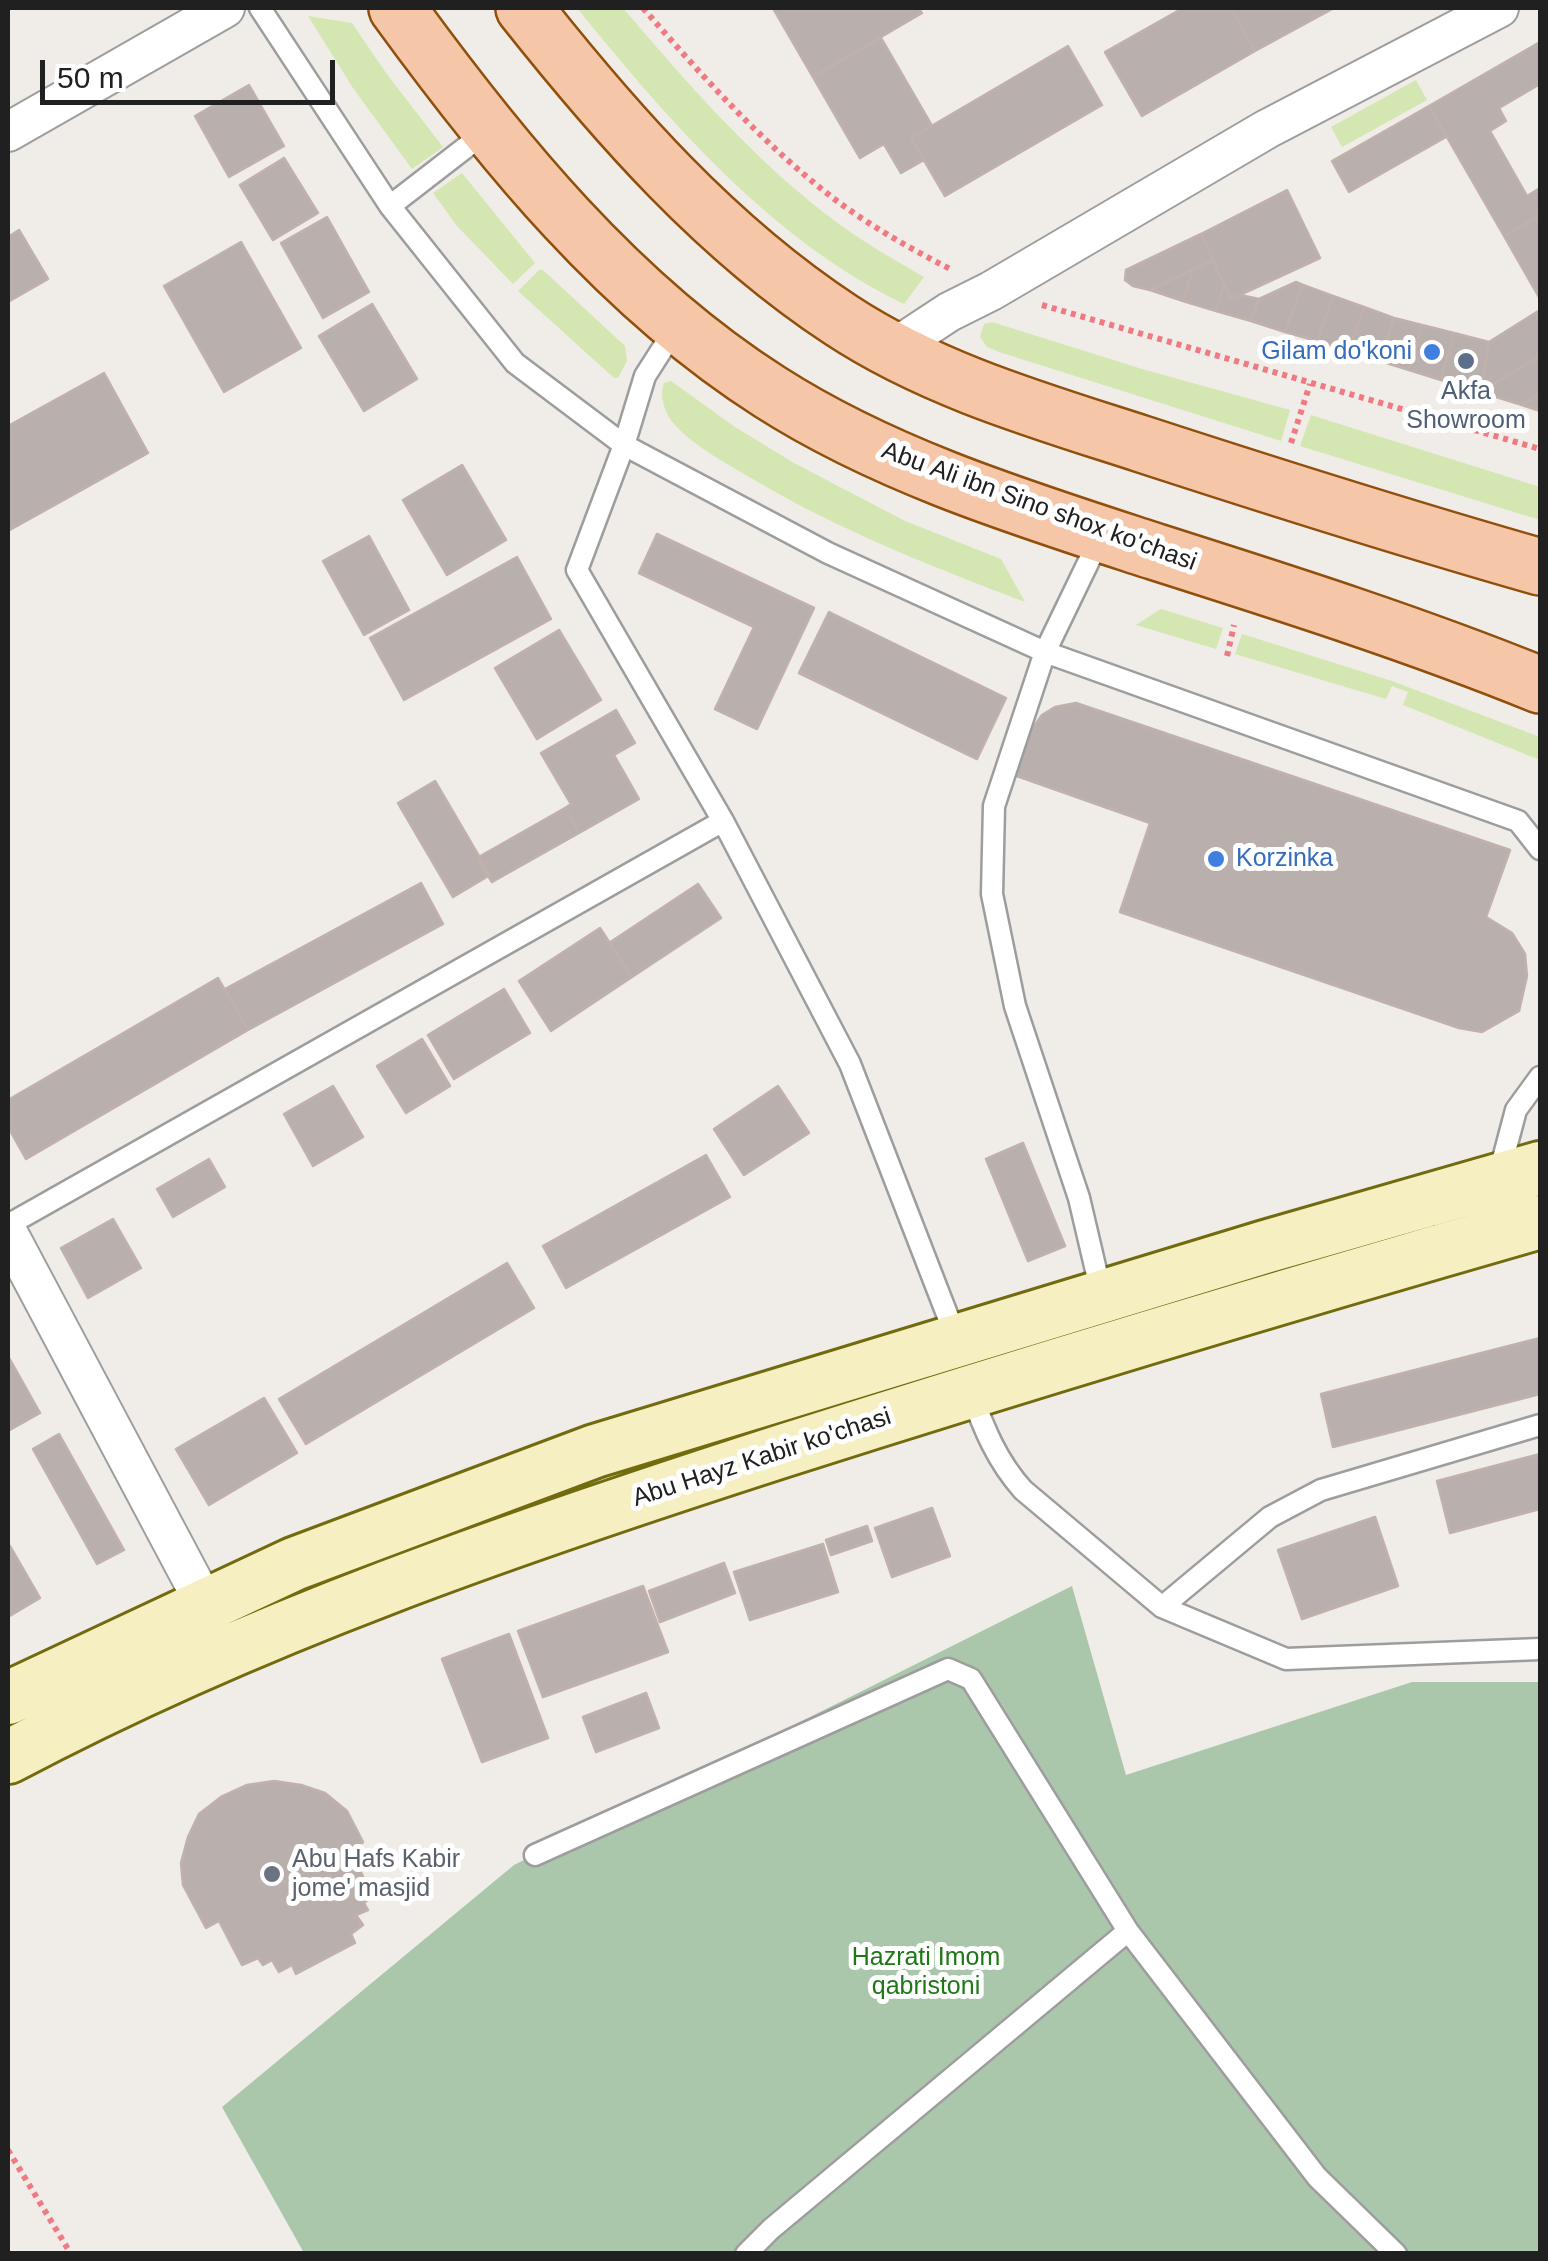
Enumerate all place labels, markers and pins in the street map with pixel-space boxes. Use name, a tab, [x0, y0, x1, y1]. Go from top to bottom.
place label: Gilam do'koni	[1261, 337, 1412, 367]
marker: Gilam do'koni	[1421, 341, 1443, 363]
marker: Akfa Showroom	[1455, 350, 1477, 372]
place label: Akfa Showroom	[1406, 377, 1526, 436]
place label: Korzinka	[1236, 844, 1333, 874]
marker: Korzinka	[1205, 848, 1227, 870]
place label: Abu Hafs Kabir jome' masjid	[292, 1845, 460, 1904]
marker: Abu Hafs Kabir jome' masjid	[261, 1863, 283, 1885]

